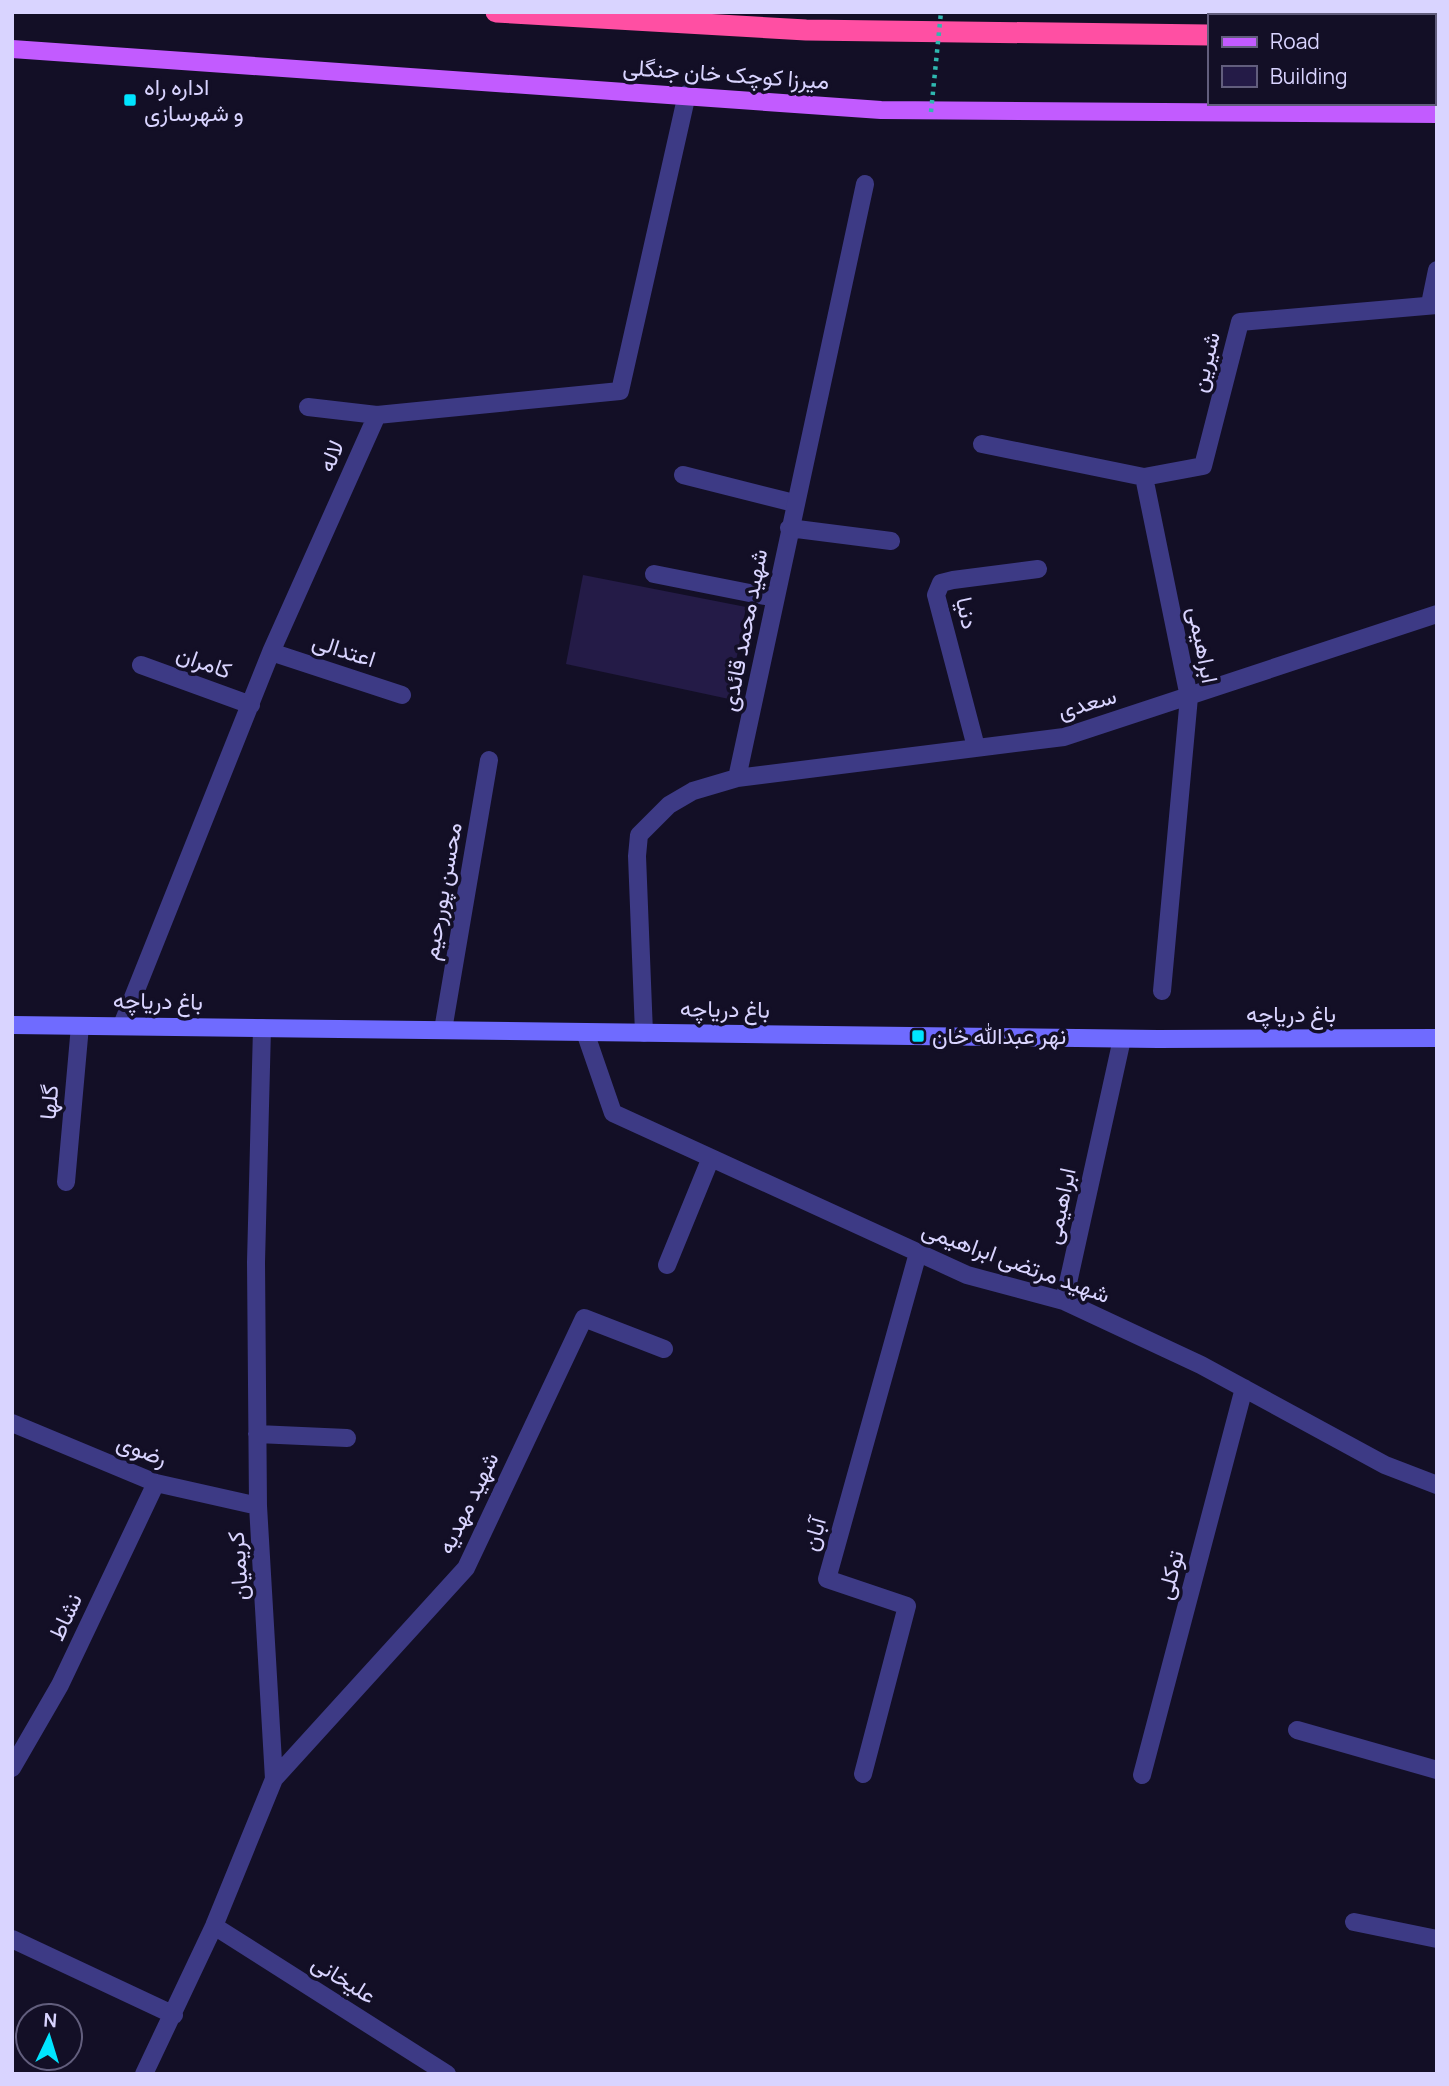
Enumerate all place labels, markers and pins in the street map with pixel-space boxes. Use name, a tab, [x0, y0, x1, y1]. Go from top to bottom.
place label: اداره راه و شهرسازی	[144, 70, 244, 128]
marker: اداره راه و شهرسازی	[122, 92, 138, 108]
place label: نهر عبدالله خان	[932, 1019, 1066, 1051]
marker: نهر عبدالله خان	[910, 1028, 926, 1044]

